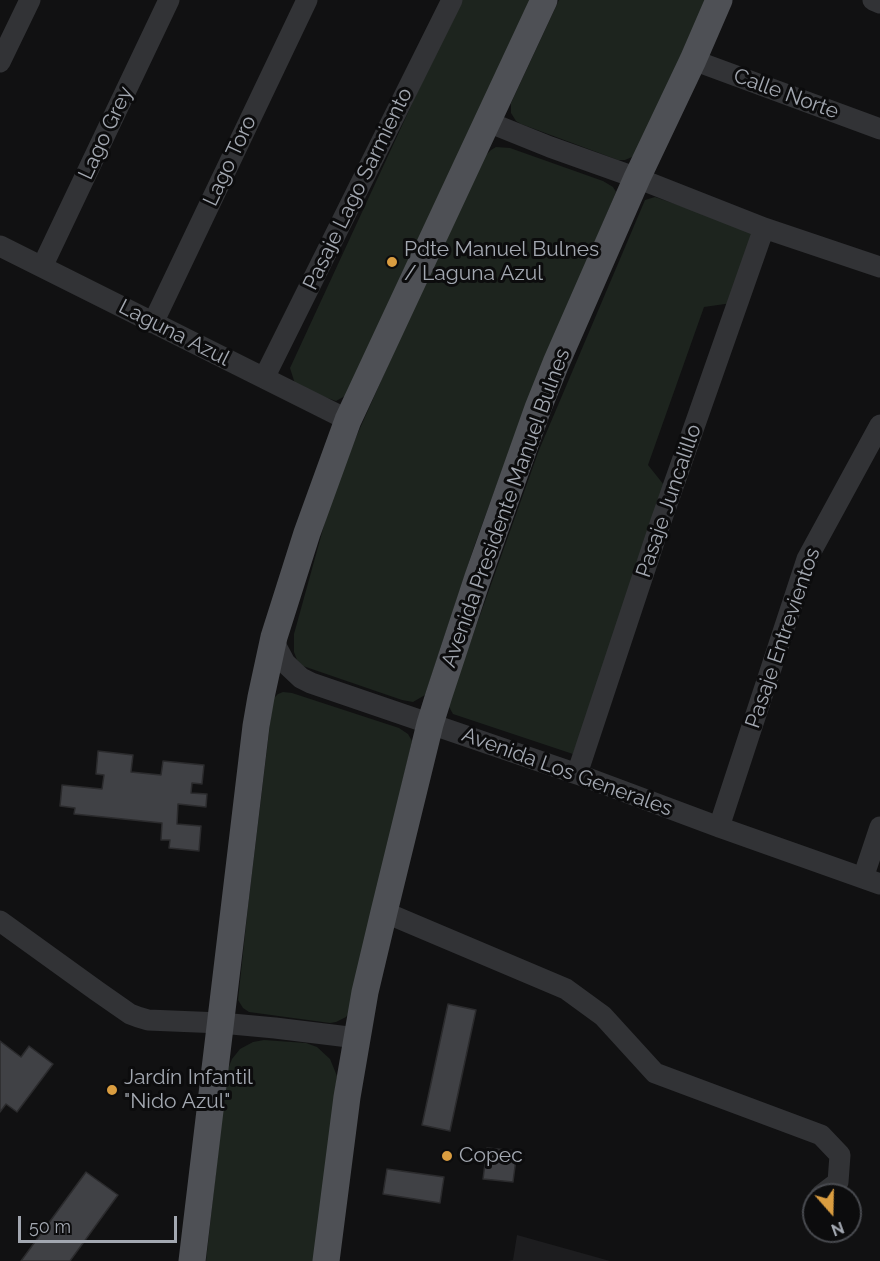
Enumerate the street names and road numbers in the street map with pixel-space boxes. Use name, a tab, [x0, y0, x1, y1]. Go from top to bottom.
street label: Calle Norte	[730, 63, 842, 125]
street label: Lago Grey	[73, 82, 139, 184]
street label: Pasaje Lago Sarmiento	[298, 84, 418, 294]
street label: Lago Toro	[198, 112, 262, 210]
street label: Laguna Azul	[114, 294, 234, 372]
street label: Avenida Presidente Manuel Bulnes	[436, 345, 576, 671]
street label: Pasaje Juncalillo	[631, 421, 707, 581]
street label: Pasaje Entrevientos	[740, 545, 826, 731]
street label: Avenida Los Generales	[458, 722, 676, 822]

